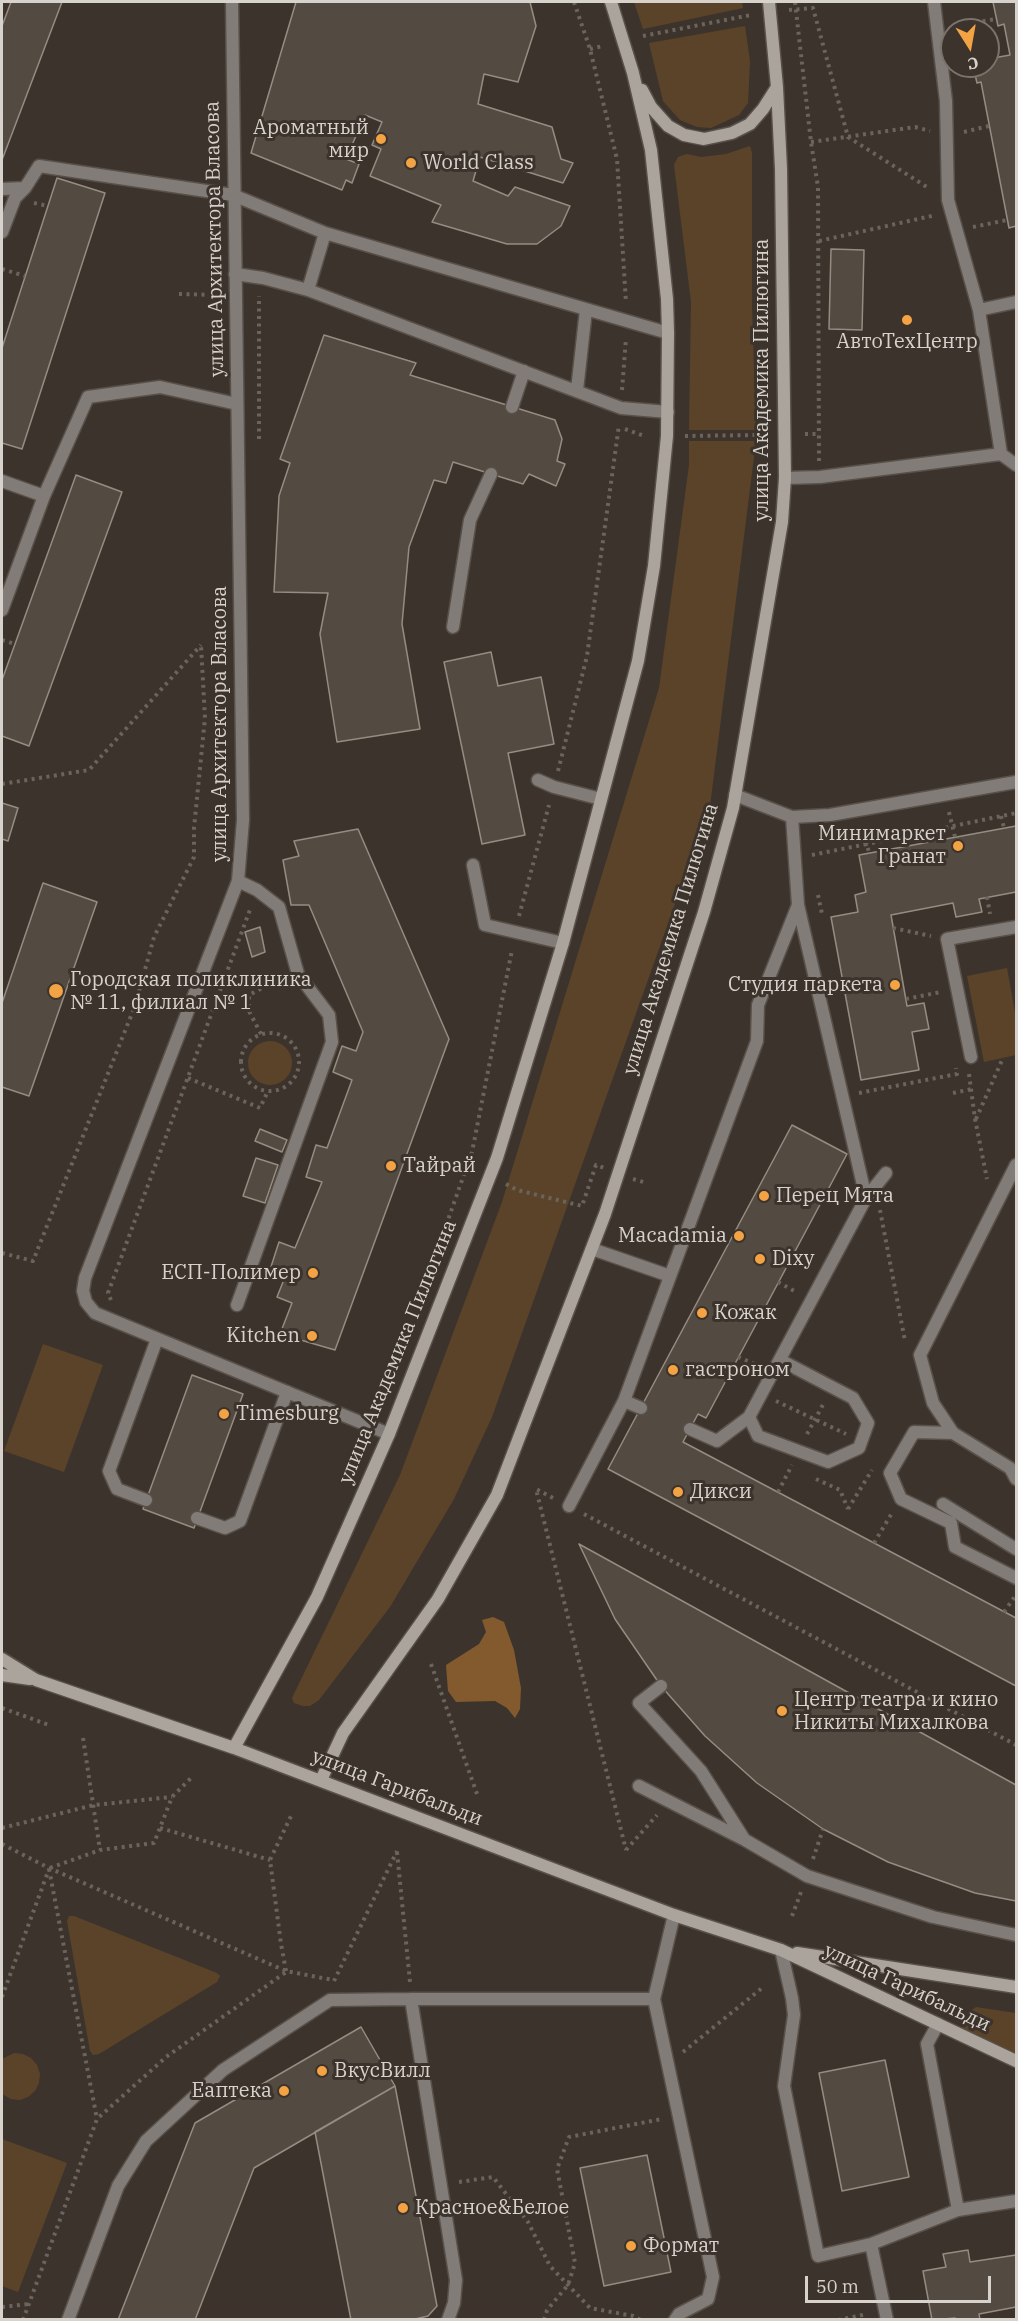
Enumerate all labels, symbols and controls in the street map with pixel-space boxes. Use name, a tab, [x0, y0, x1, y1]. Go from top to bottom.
north arrow	[940, 18, 1000, 78]
text: С	[966, 53, 980, 75]
street label: улица Архитектора Власова	[201, 101, 229, 377]
place label: Ароматный мир	[253, 116, 369, 163]
marker: Ароматный мир	[374, 132, 388, 146]
place label: World Class	[423, 151, 534, 175]
marker: World Class	[404, 156, 418, 170]
street label: улица Академика Пилюгина	[750, 239, 774, 521]
marker: АвтоТехЦентр	[900, 313, 914, 327]
place label: АвтоТехЦентр	[836, 330, 978, 354]
street label: улица Архитектора Власова	[208, 586, 232, 862]
street label: улица Академика Пилюгина	[618, 800, 724, 1078]
place label: Минимаркет Гранат	[818, 822, 946, 869]
marker: Минимаркет Гранат	[951, 839, 965, 853]
place label: Городская поликлиника № 11, филиал № 1	[70, 968, 312, 1015]
place label: Студия паркета	[728, 973, 883, 997]
marker: Студия паркета	[888, 978, 902, 992]
marker: Городская поликлиника № 11, филиал № 1	[47, 982, 65, 1000]
place label: Тайрай	[403, 1154, 476, 1178]
marker: Тайрай	[384, 1159, 398, 1173]
place label: Перец Мята	[776, 1184, 894, 1208]
marker: Перец Мята	[757, 1189, 771, 1203]
street label: улица Академика Пилюгина	[334, 1216, 462, 1488]
place label: Macadamia	[618, 1224, 727, 1248]
marker: Macadamia	[732, 1229, 746, 1243]
place label: Dixy	[772, 1247, 814, 1271]
marker: Dixy	[753, 1252, 767, 1266]
place label: ЕСП-Полимер	[161, 1261, 301, 1285]
marker: ЕСП-Полимер	[306, 1266, 320, 1280]
place label: Кожак	[714, 1301, 777, 1325]
marker: Кожак	[695, 1306, 709, 1320]
place label: Kitchen	[226, 1324, 300, 1348]
marker: Kitchen	[305, 1329, 319, 1343]
place label: гастроном	[685, 1358, 790, 1382]
marker: гастроном	[666, 1363, 680, 1377]
place label: Timesburg	[236, 1402, 339, 1426]
marker: Timesburg	[217, 1407, 231, 1421]
place label: Дикси	[690, 1480, 752, 1504]
marker: Дикси	[671, 1485, 685, 1499]
place label: Центр театра и кино Никиты Михалкова	[794, 1688, 998, 1735]
marker: Центр театра и кино Никиты Михалкова	[775, 1704, 789, 1718]
street label: улица Гарибальди	[308, 1744, 486, 1832]
street label: улица Гарибальди	[820, 1939, 994, 2037]
place label: ВкусВилл	[334, 2059, 431, 2083]
marker: ВкусВилл	[315, 2064, 329, 2078]
place label: Еаптека	[191, 2079, 272, 2103]
marker: Еаптека	[277, 2084, 291, 2098]
place label: Красное&Белое	[415, 2196, 569, 2220]
marker: Красное&Белое	[396, 2201, 410, 2215]
place label: Формат	[643, 2234, 719, 2258]
marker: Формат	[624, 2239, 638, 2253]
scale bar	[808, 2264, 994, 2302]
text: 50 m	[816, 2275, 859, 2298]

